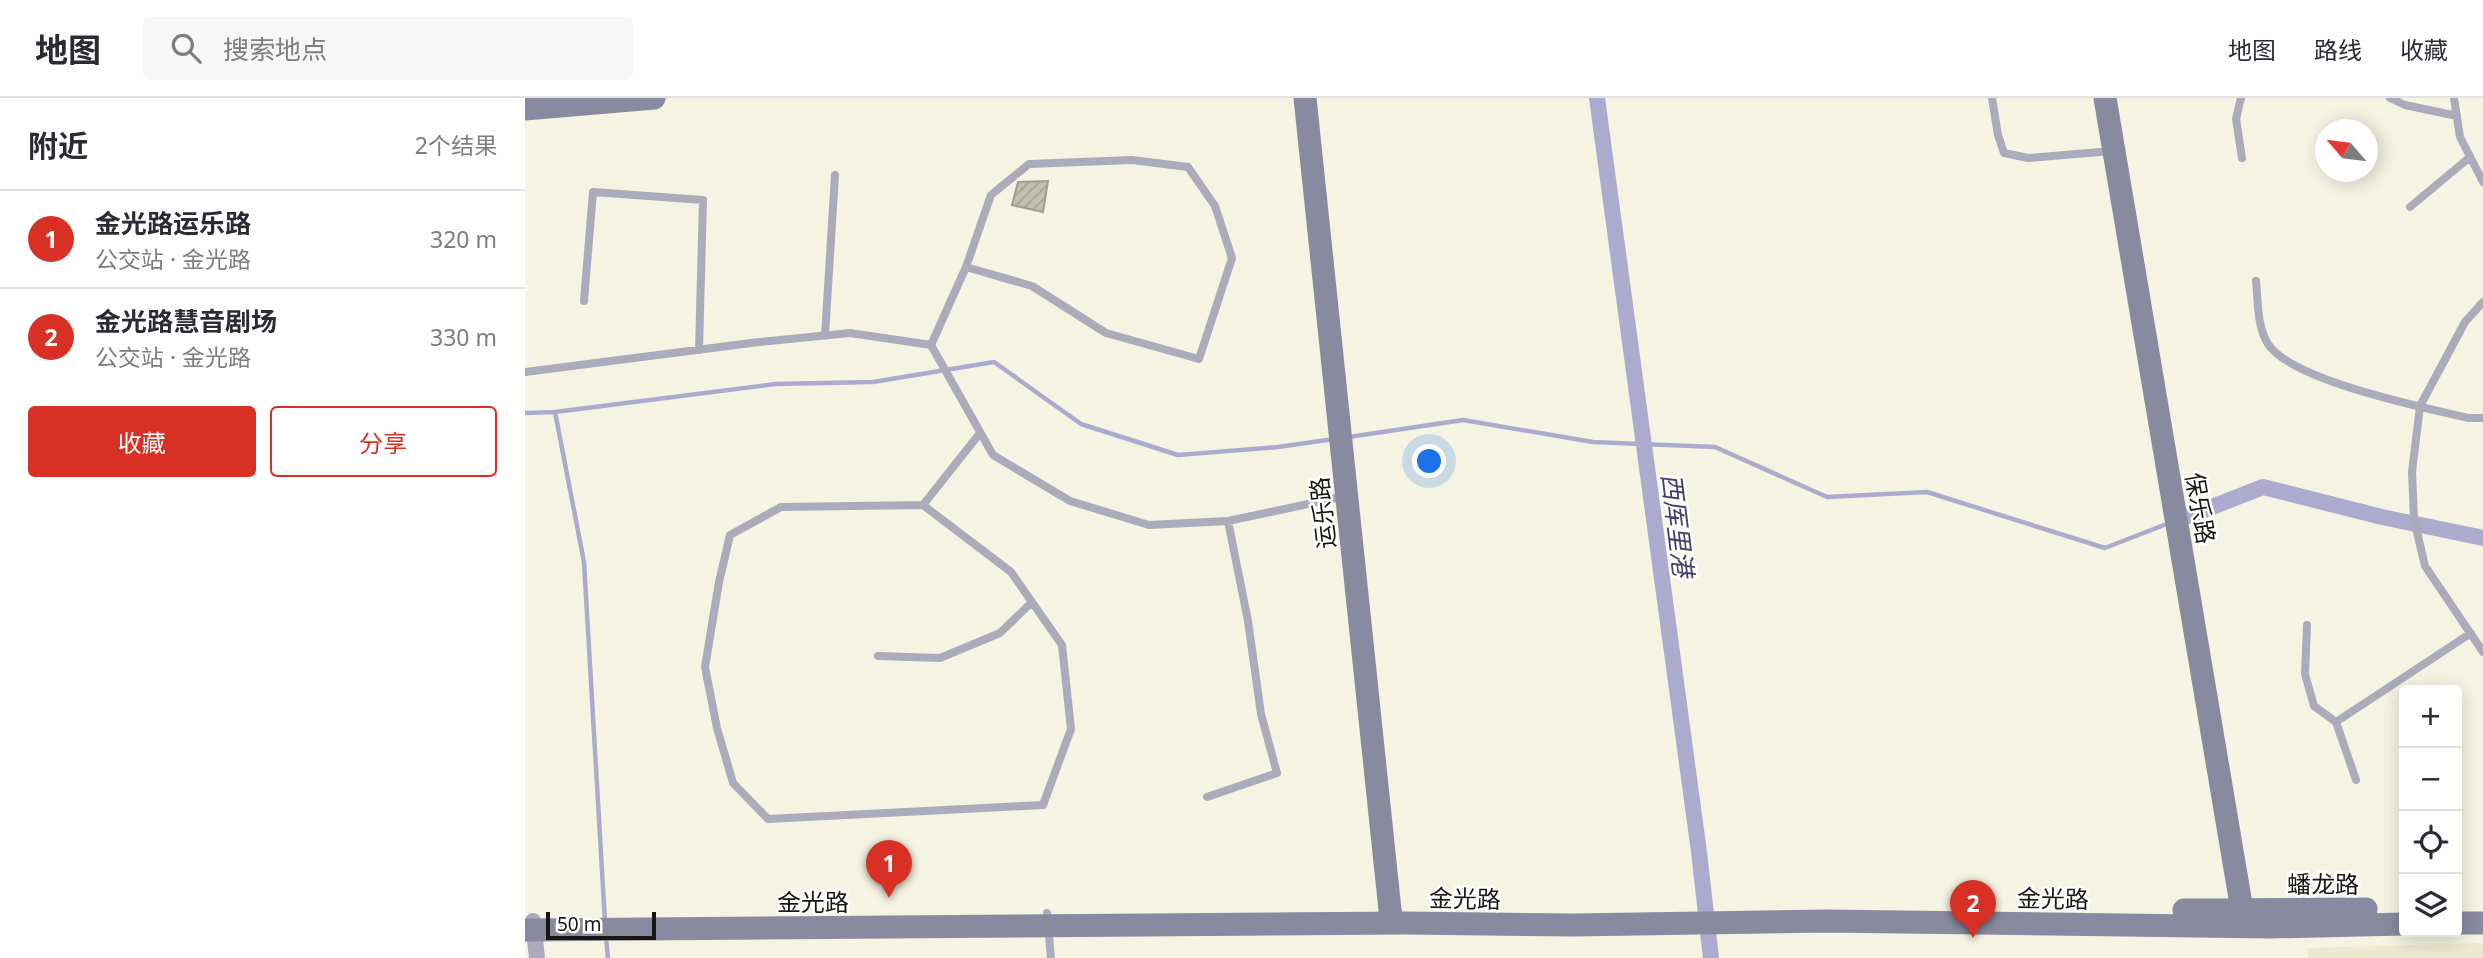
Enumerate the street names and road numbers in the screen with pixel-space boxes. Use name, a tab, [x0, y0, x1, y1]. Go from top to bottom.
street label: 保乐路	[2178, 470, 2224, 546]
street label: 运乐路	[1302, 475, 1342, 551]
street label: 蟠龙路	[2287, 867, 2359, 900]
street label: 金光路	[1429, 881, 1501, 915]
street label: 金光路	[2017, 881, 2089, 915]
street label: 金光路	[777, 885, 849, 918]

